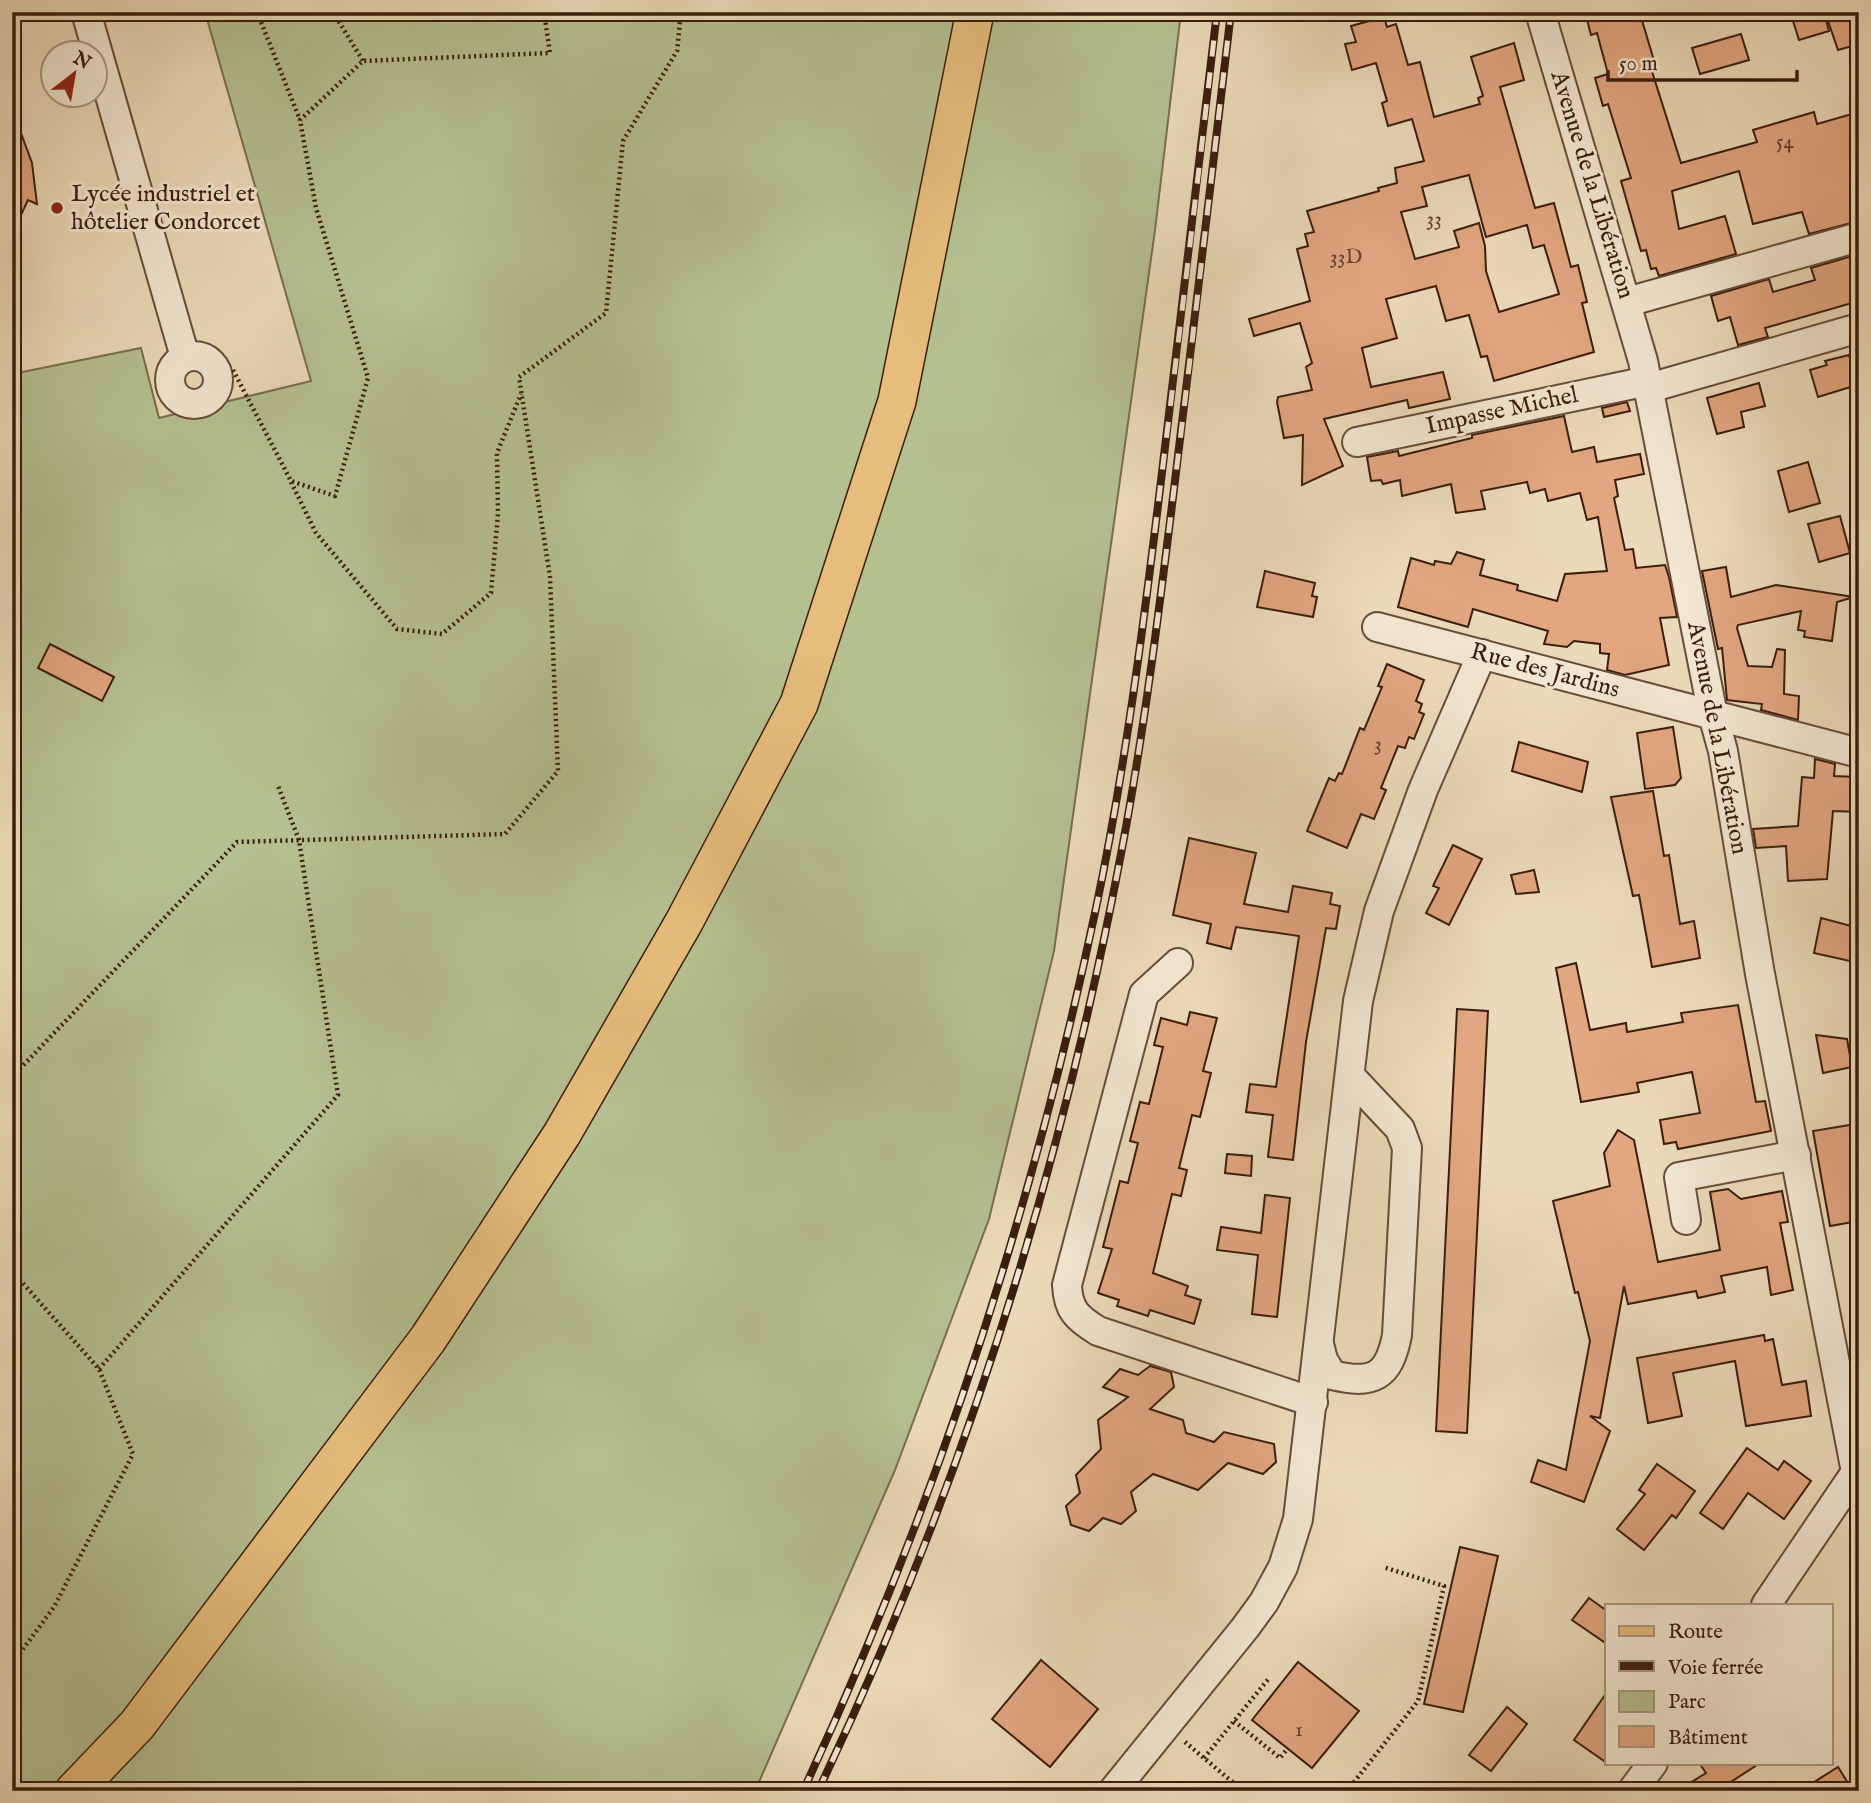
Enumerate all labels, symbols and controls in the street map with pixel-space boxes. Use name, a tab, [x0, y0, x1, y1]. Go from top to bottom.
north arrow	[38, 38, 108, 108]
scale bar	[1608, 38, 1798, 82]
text: N	[68, 46, 95, 76]
text: 50 m	[1619, 51, 1658, 78]
street label: Avenue de la Libération	[1542, 66, 1641, 303]
house number: 54	[1776, 129, 1795, 156]
place label: Lycée industriel et hôtelier Condorcet	[71, 179, 261, 238]
marker: Lycée industriel et hôtelier Condorcet	[49, 200, 65, 216]
house number: 33	[1426, 206, 1442, 233]
house number: 33D	[1330, 244, 1362, 271]
street label: Impasse Michel	[1423, 380, 1581, 442]
street label: Avenue de la Libération	[1679, 618, 1755, 857]
street label: Rue des Jardins	[1467, 636, 1623, 706]
house number: 3	[1374, 731, 1382, 758]
legend	[1605, 1604, 1832, 1764]
text: Route	[1668, 1619, 1723, 1646]
text: Voie ferrée	[1667, 1655, 1764, 1682]
text: Parc	[1668, 1689, 1706, 1716]
house number: 1	[1295, 1717, 1303, 1744]
text: Bâtiment	[1668, 1725, 1748, 1752]

